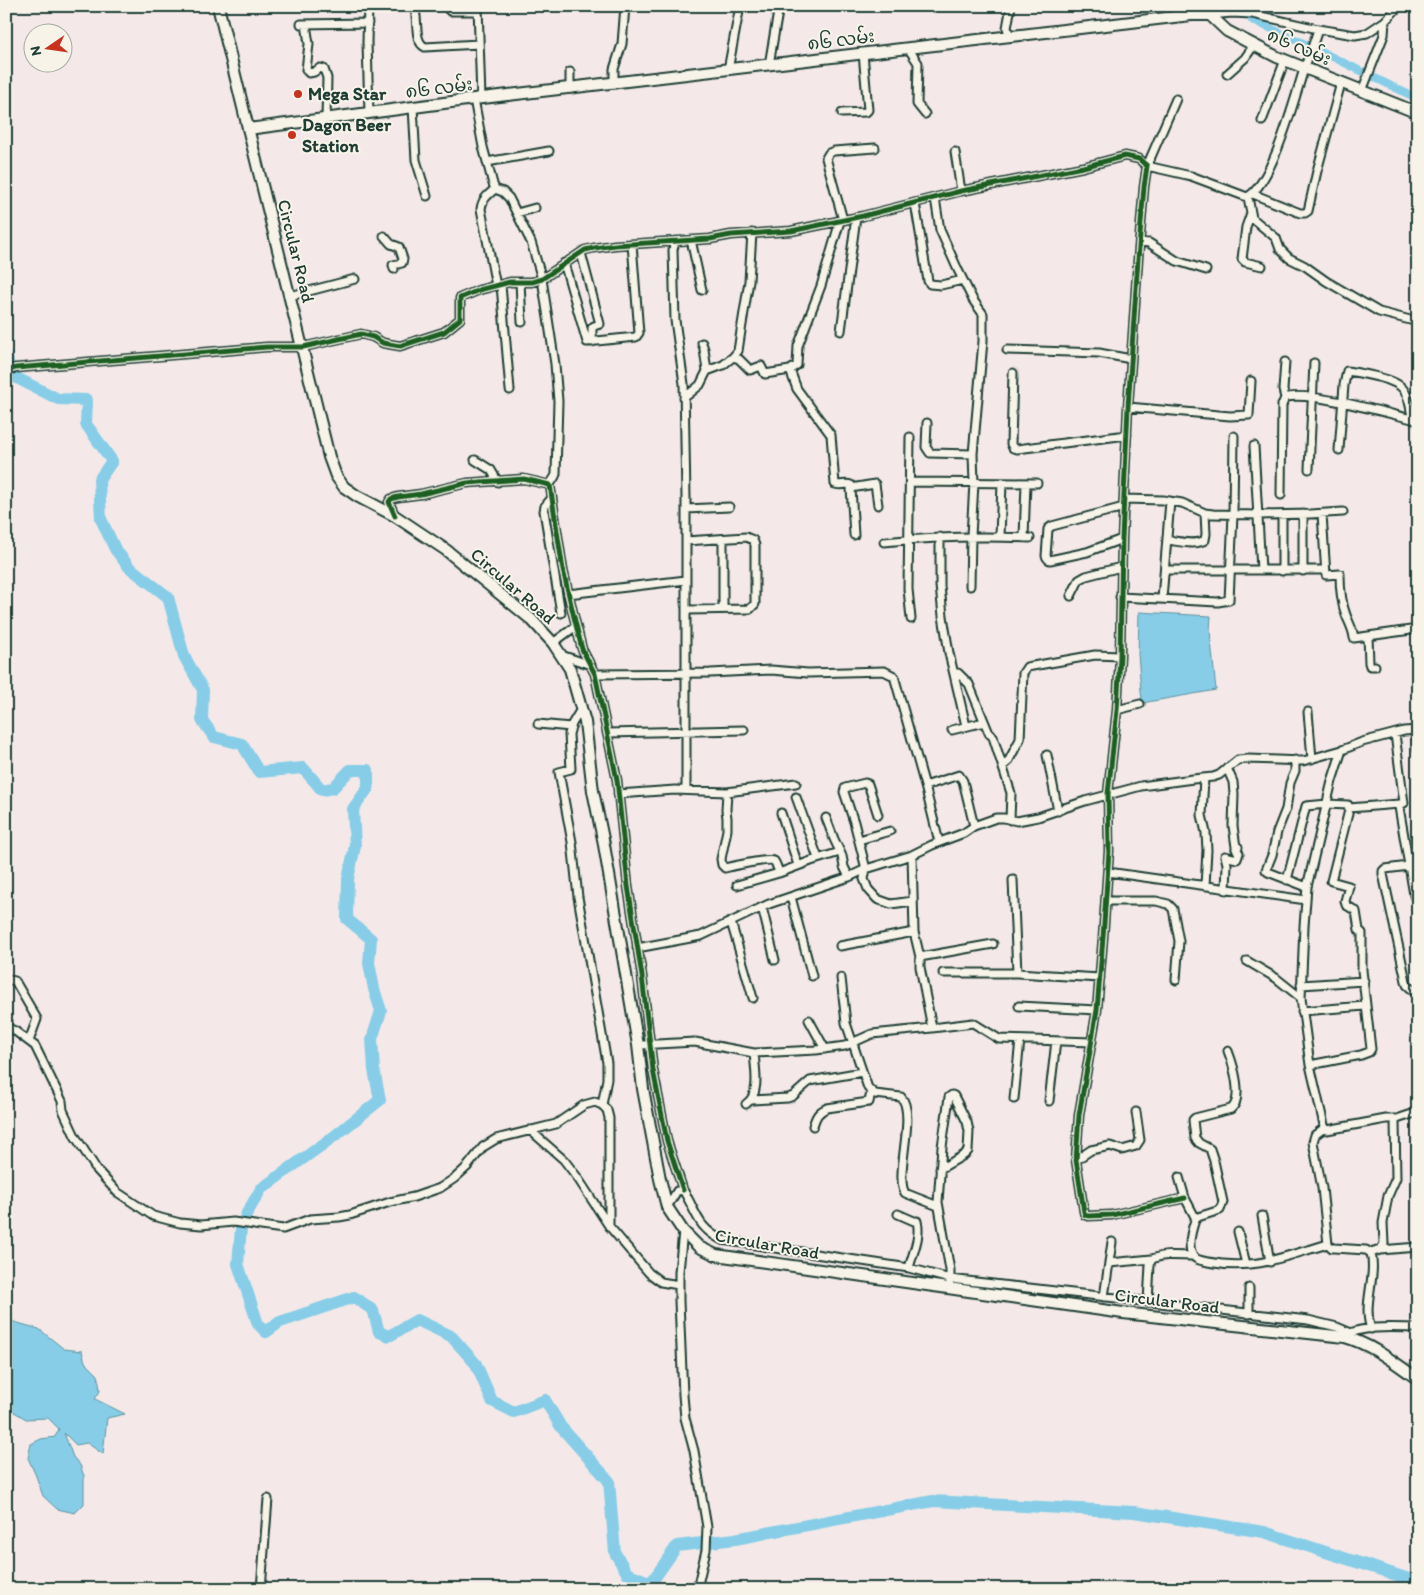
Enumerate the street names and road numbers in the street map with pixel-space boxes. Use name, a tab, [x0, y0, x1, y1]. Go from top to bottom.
street label: ၈၆ လမ်း	[1264, 22, 1335, 70]
street label: ၈၆ လမ်း	[806, 23, 876, 55]
street label: ၈၆ လမ်း	[404, 71, 474, 103]
street label: Circular Road	[273, 197, 320, 305]
street label: Circular Road	[466, 543, 560, 629]
street label: Circular Road	[713, 1224, 821, 1264]
street label: Circular Road	[1113, 1284, 1221, 1318]

